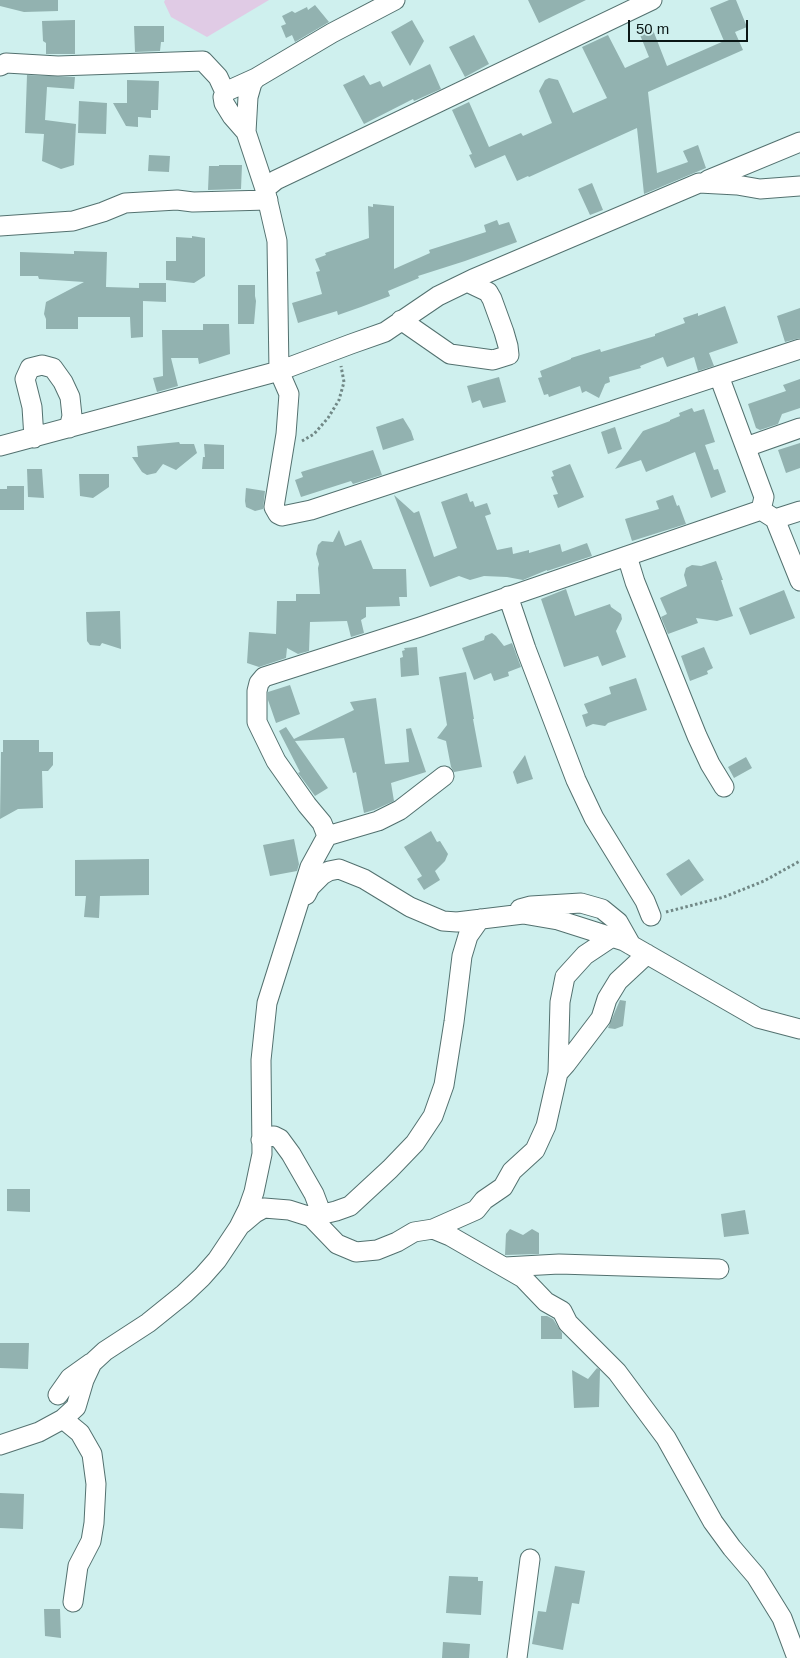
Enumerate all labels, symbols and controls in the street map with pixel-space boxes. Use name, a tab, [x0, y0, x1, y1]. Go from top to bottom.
scale bar	[630, 10, 750, 42]
text: 50 m	[636, 20, 669, 37]

